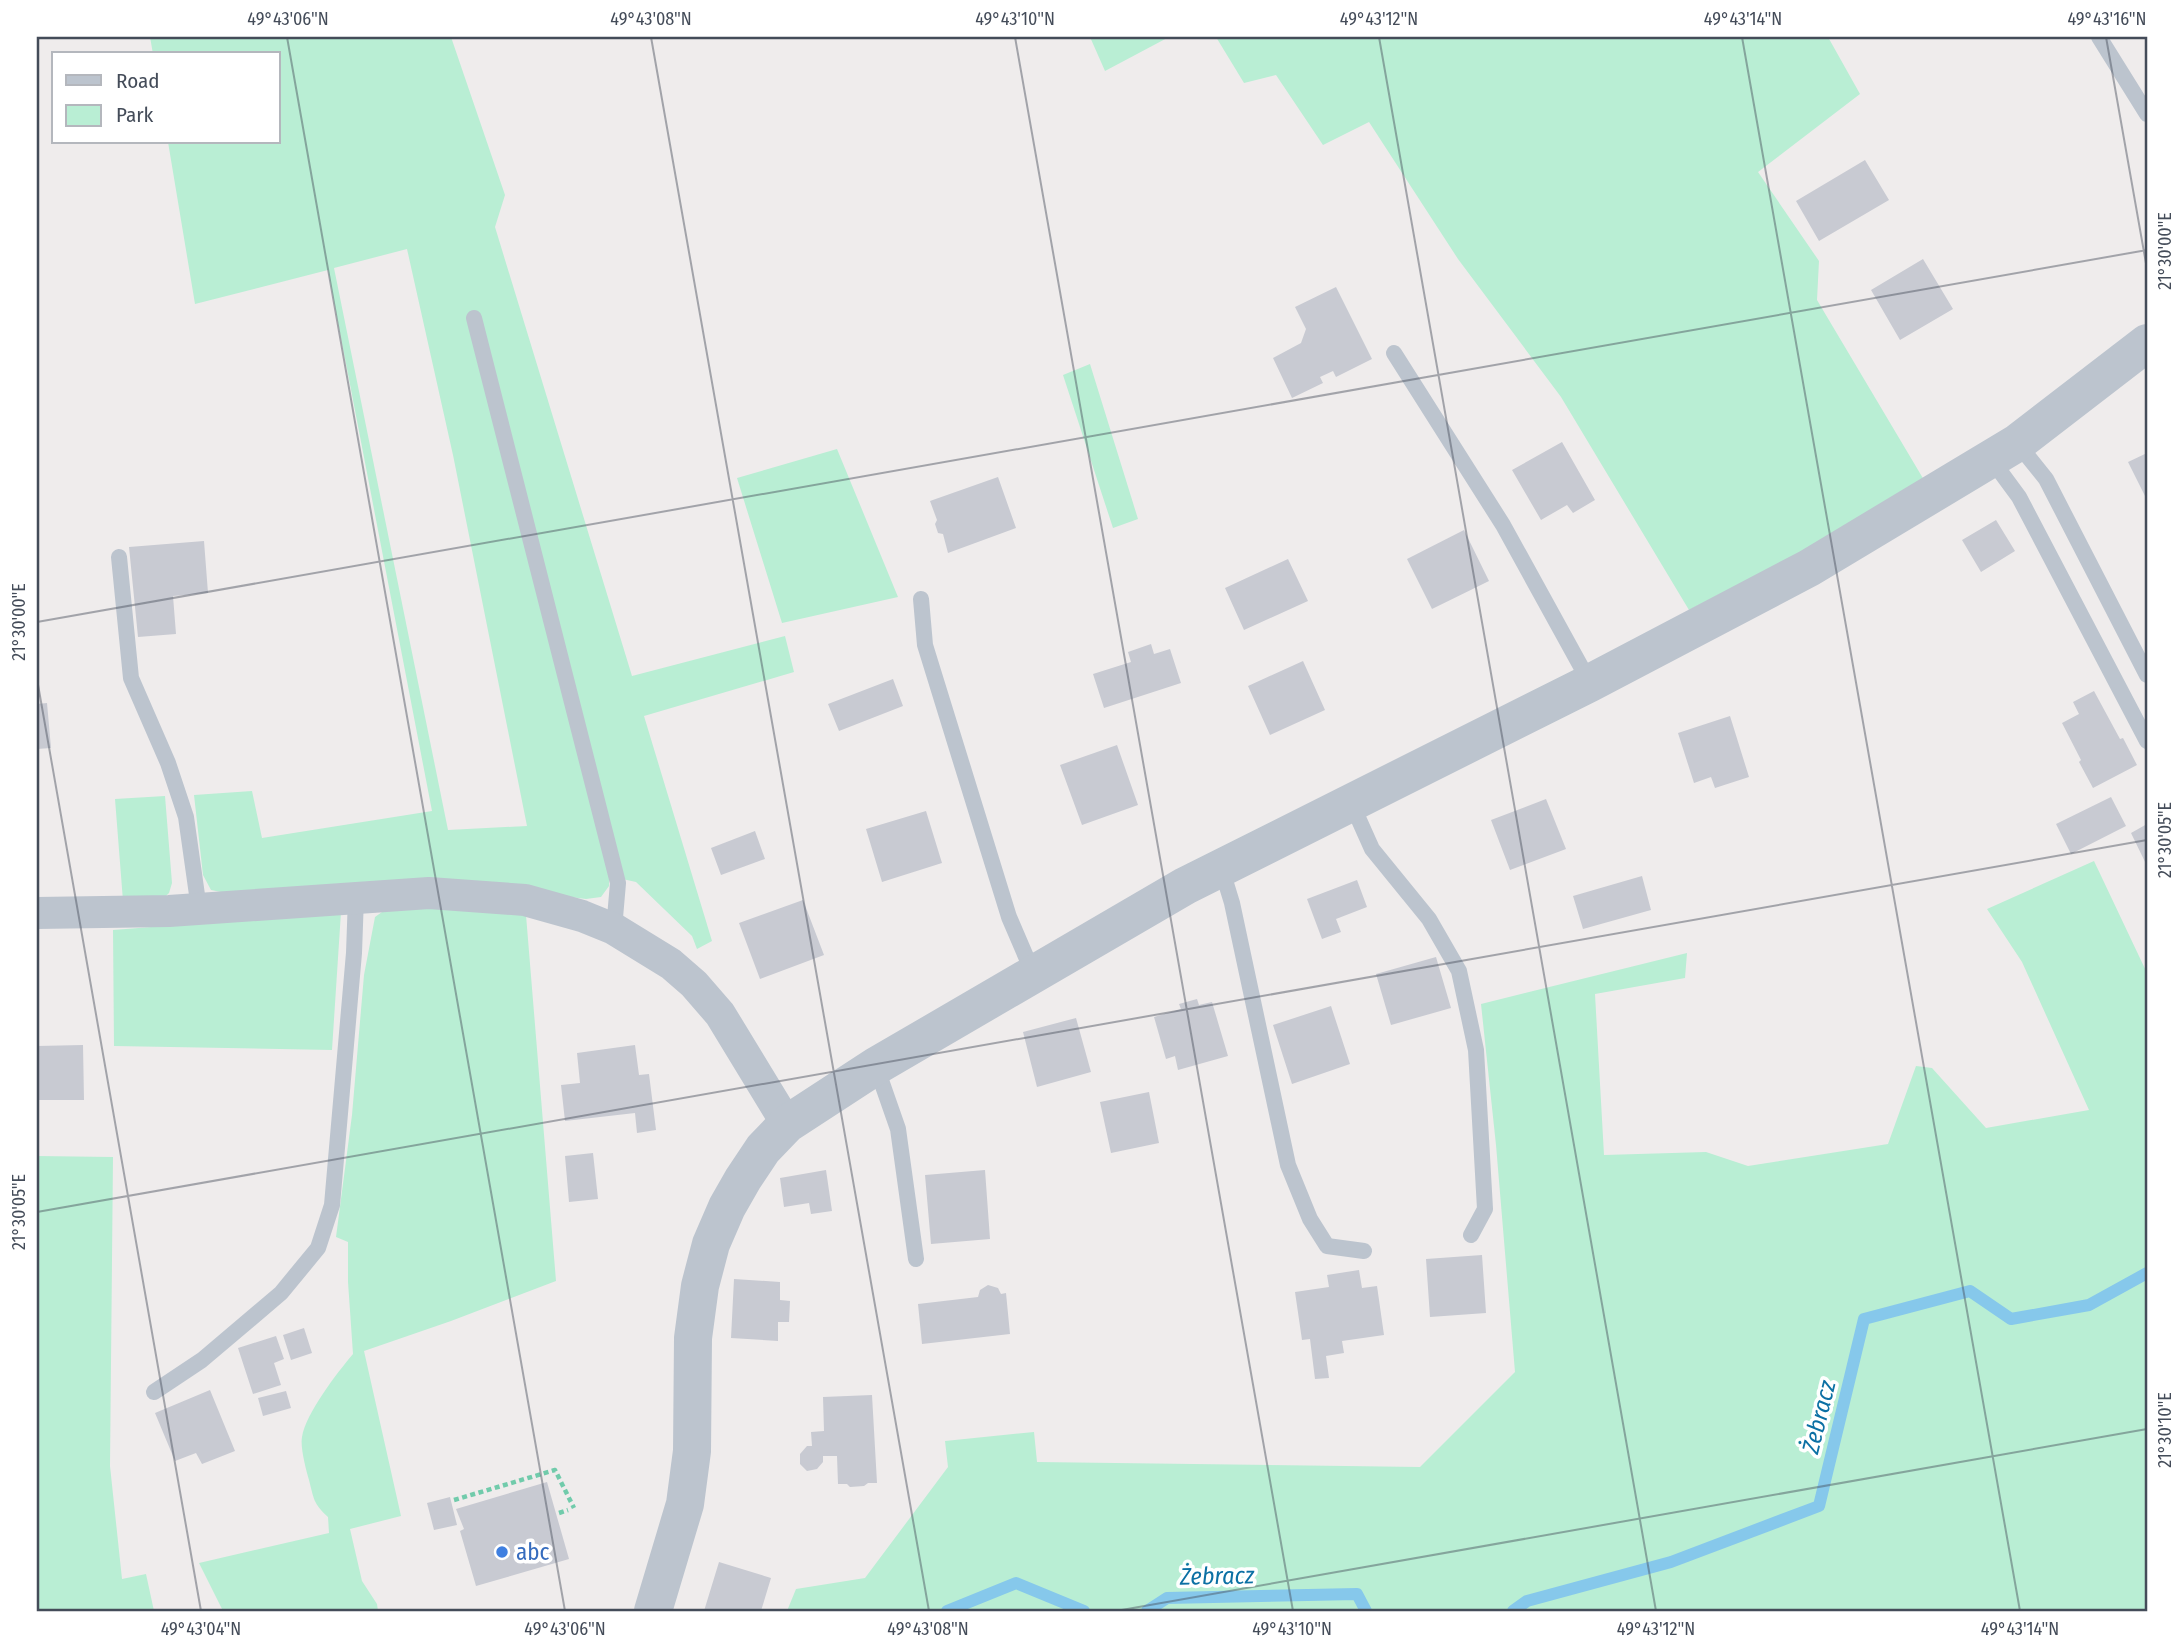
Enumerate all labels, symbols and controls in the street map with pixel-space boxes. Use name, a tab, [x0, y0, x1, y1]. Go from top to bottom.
text: 49°43'06"N	[247, 8, 329, 30]
text: 49°43'08"N	[610, 8, 692, 30]
text: 49°43'10"N	[975, 8, 1055, 30]
text: 49°43'12"N	[1340, 8, 1418, 30]
text: 49°43'14"N	[1704, 8, 1782, 30]
text: 49°43'16"N	[2067, 8, 2147, 30]
legend	[52, 52, 280, 144]
text: Road	[116, 68, 160, 94]
text: Park	[116, 102, 154, 128]
text: 21°30'00"E	[2154, 212, 2176, 290]
text: 21°30'00"E	[8, 583, 30, 661]
text: 21°30'05"E	[2154, 802, 2176, 878]
text: 21°30'05"E	[8, 1174, 30, 1250]
water label: Żebracz	[1796, 1377, 1842, 1457]
text: 21°30'10"E	[2154, 1392, 2176, 1468]
place label: abc	[516, 1538, 550, 1566]
marker: abc	[494, 1544, 510, 1560]
water label: Żebracz	[1179, 1561, 1255, 1591]
text: 49°43'04"N	[161, 1618, 241, 1640]
text: 49°43'06"N	[524, 1618, 606, 1640]
text: 49°43'08"N	[887, 1618, 969, 1640]
text: 49°43'10"N	[1252, 1618, 1332, 1640]
text: 49°43'12"N	[1617, 1618, 1695, 1640]
text: 49°43'14"N	[1981, 1618, 2059, 1640]

